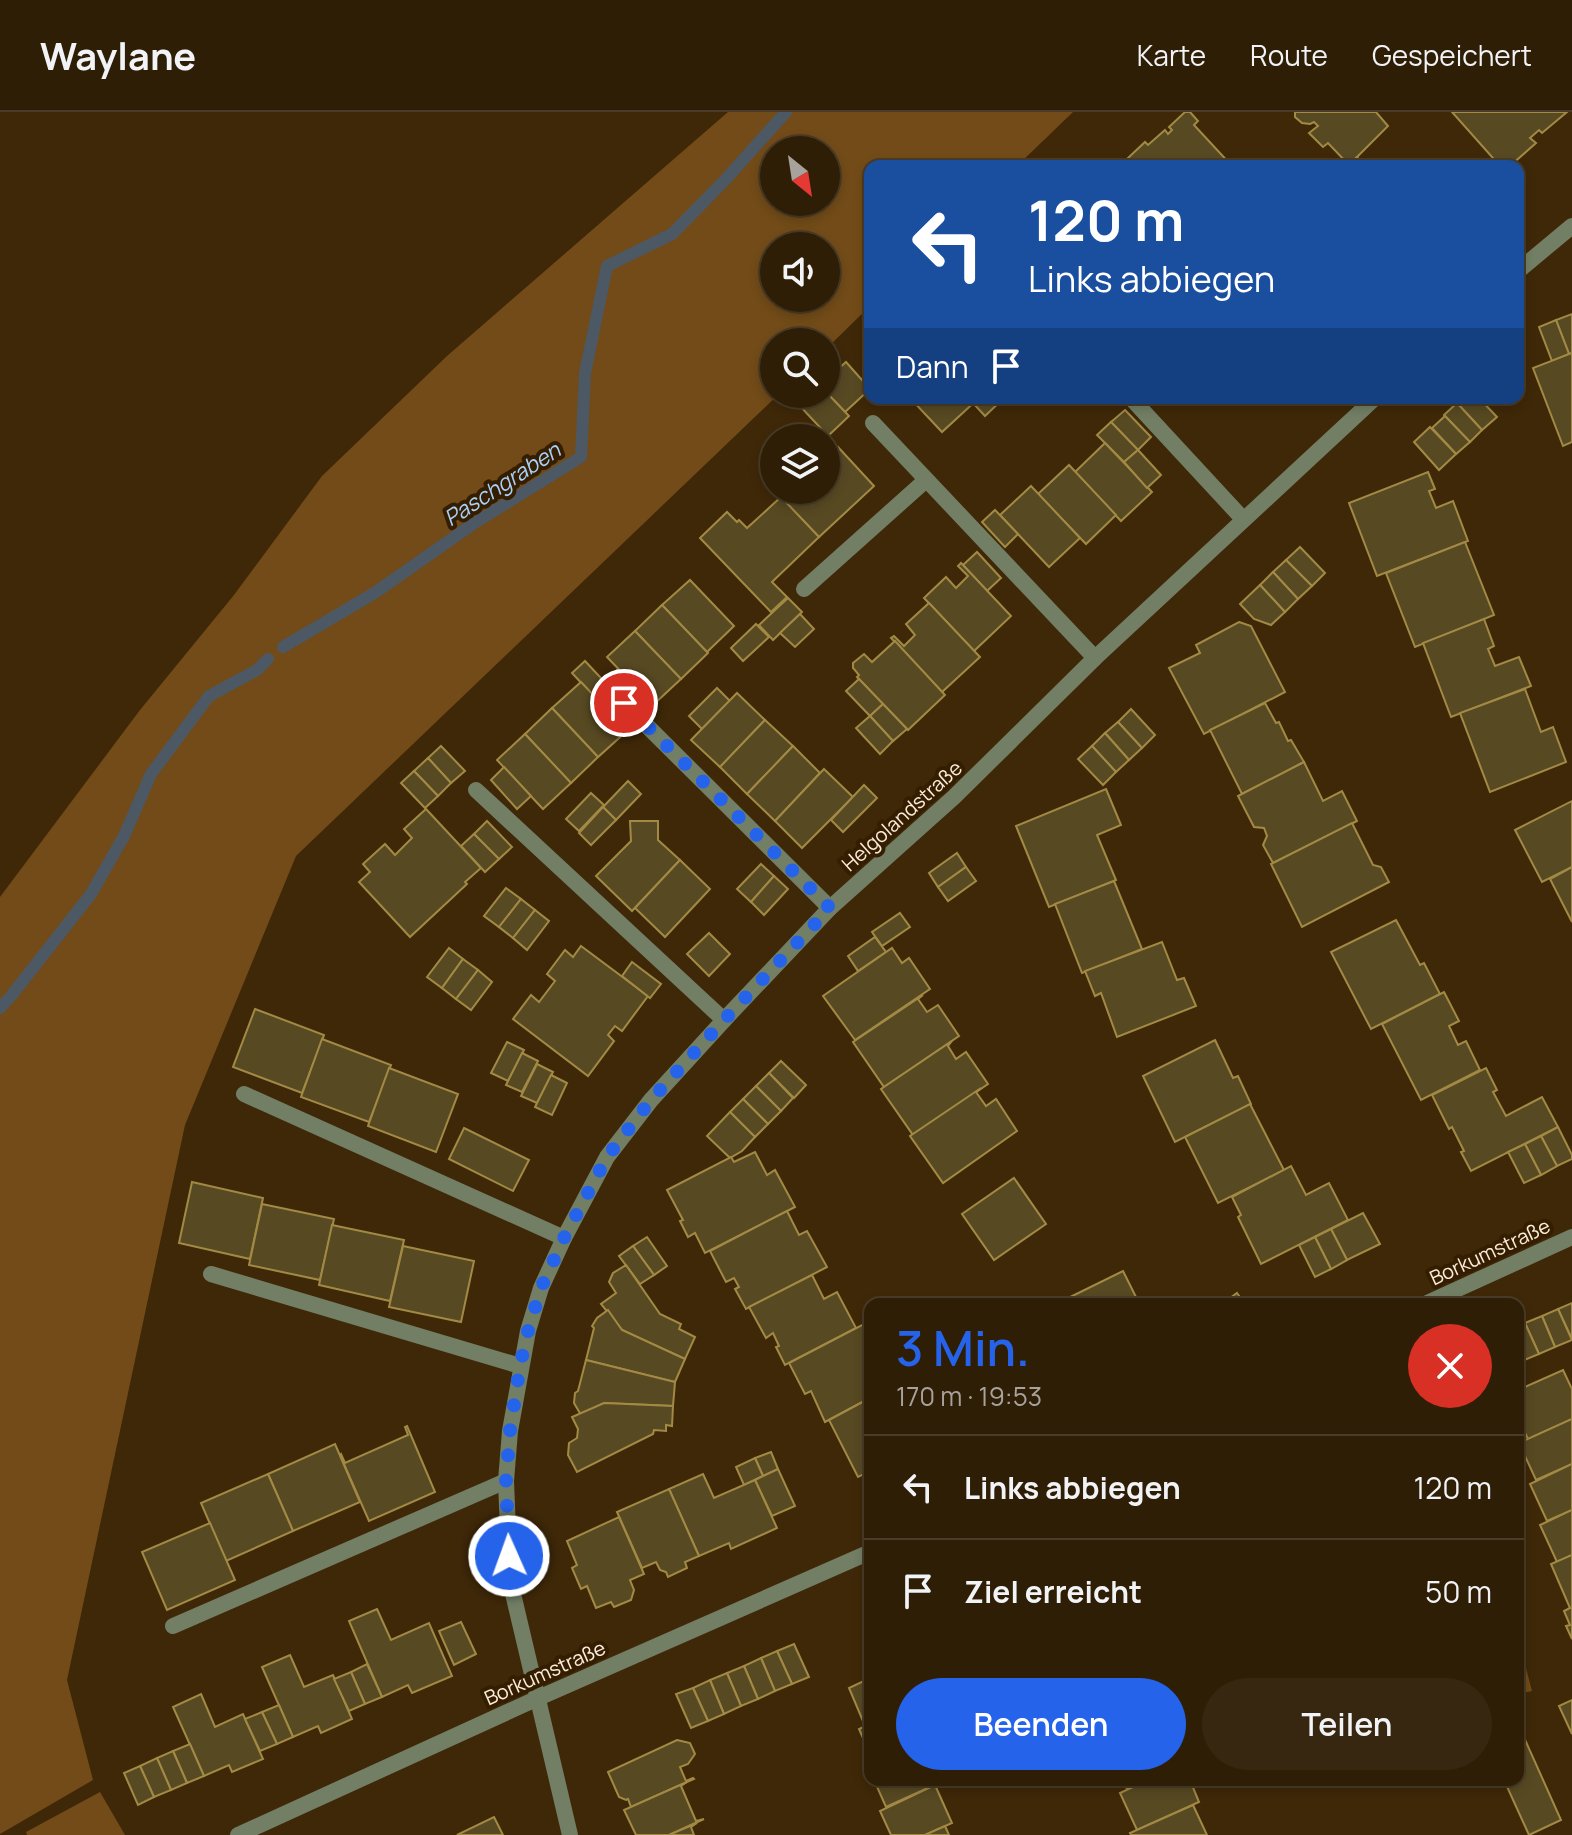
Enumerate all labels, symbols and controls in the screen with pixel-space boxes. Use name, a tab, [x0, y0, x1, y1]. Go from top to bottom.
text: Waylane	[40, 29, 196, 81]
text: Karte	[1137, 36, 1206, 74]
text: Route	[1250, 36, 1328, 74]
text: Gespeichert	[1372, 36, 1532, 74]
north arrow	[760, 136, 840, 216]
map controls	[760, 136, 840, 504]
text: 120 m	[1028, 181, 1184, 258]
icon: left	[896, 192, 1000, 296]
button: sound	[760, 232, 840, 312]
text: Links abbiegen	[1028, 254, 1275, 303]
button: search	[760, 328, 840, 408]
icon: arrive	[984, 344, 1028, 388]
text: Dann	[896, 346, 968, 387]
button: layers	[760, 424, 840, 504]
water label: Paschgraben	[438, 435, 567, 533]
pin	[590, 669, 658, 737]
icon: arrive	[602, 681, 646, 725]
street label: Helgolandstraße	[836, 754, 968, 877]
street label: Borkumstraße	[1425, 1212, 1554, 1291]
text: 3 Min.	[896, 1315, 1030, 1380]
button: close	[1408, 1324, 1492, 1408]
text: 170 m · 19:53	[896, 1378, 1042, 1414]
icon: left	[896, 1465, 940, 1509]
text: Links abbiegen	[964, 1467, 1181, 1508]
text: 120 m	[1413, 1467, 1492, 1508]
position arrow	[467, 1514, 551, 1598]
icon: arrive	[896, 1569, 940, 1613]
text: Ziel erreicht	[964, 1571, 1142, 1612]
text: 50 m	[1425, 1571, 1492, 1612]
street label: Borkumstraße	[480, 1634, 610, 1711]
button: Beenden	[896, 1678, 1186, 1770]
button: Teilen	[1202, 1678, 1492, 1770]

